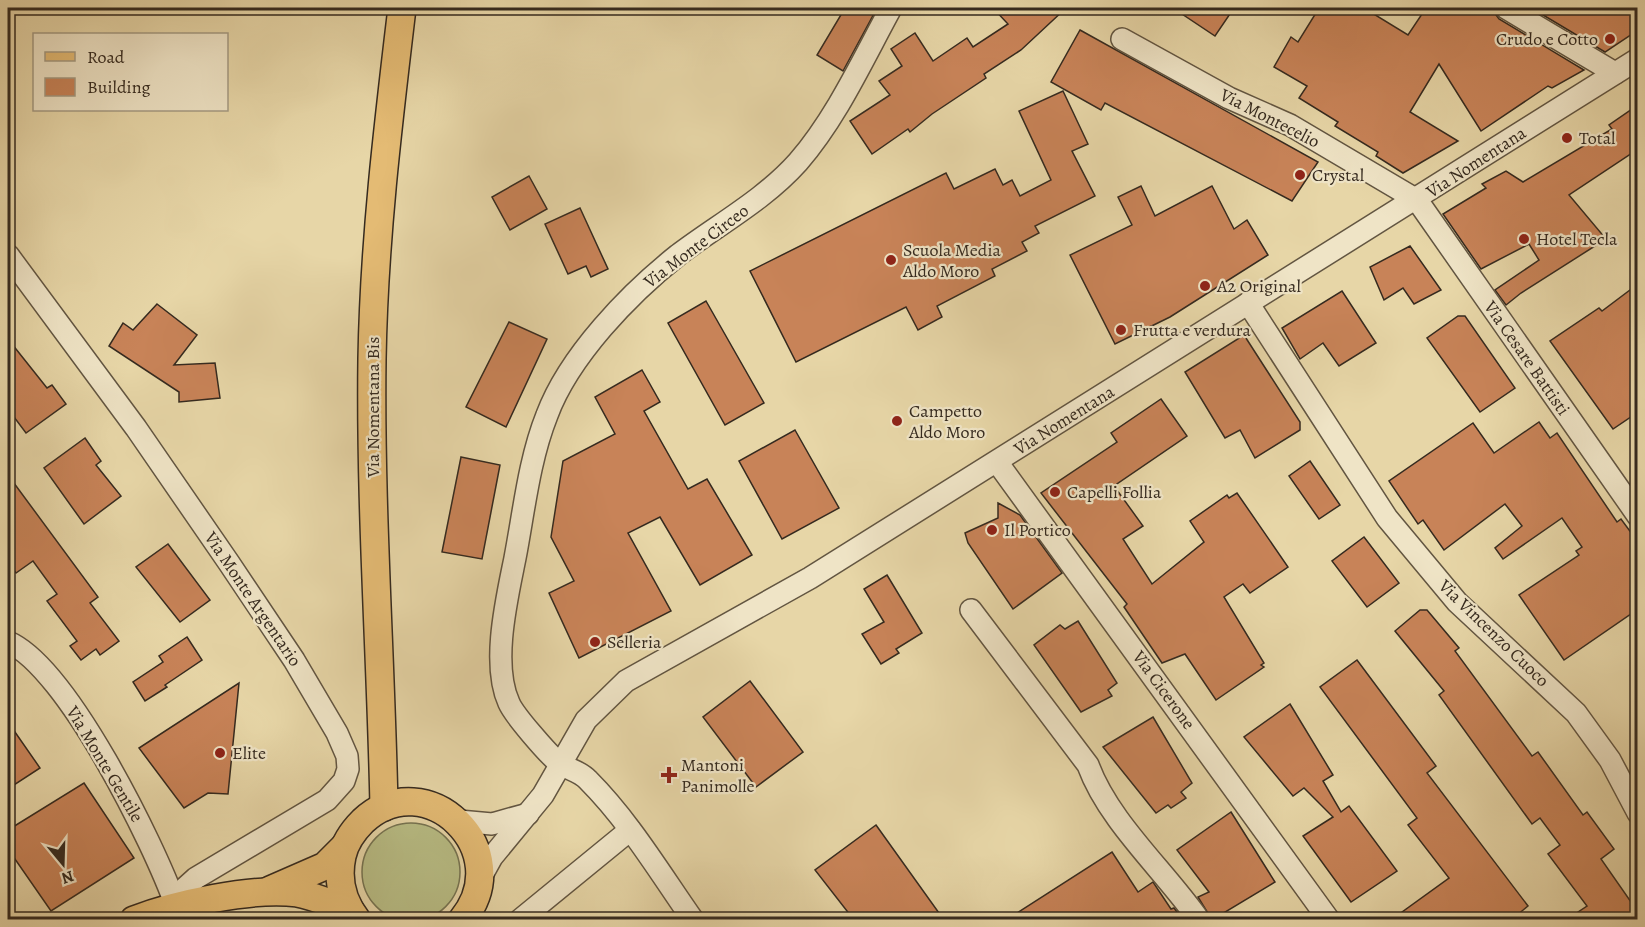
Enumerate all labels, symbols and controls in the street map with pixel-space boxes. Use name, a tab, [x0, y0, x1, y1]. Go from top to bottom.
place label: Crudo e Cotto	[1496, 27, 1598, 51]
marker: Crudo e Cotto	[1603, 32, 1617, 46]
legend	[33, 33, 228, 111]
text: Road	[87, 45, 125, 69]
text: Building	[87, 75, 151, 99]
street label: Via Montecelio	[1215, 82, 1324, 153]
street label: Via Nomentana	[1421, 120, 1531, 204]
place label: Total	[1579, 126, 1616, 150]
marker: Total	[1560, 131, 1574, 145]
place label: Crystal	[1312, 163, 1365, 187]
marker: Crystal	[1293, 168, 1307, 182]
street label: Via Monte Circeo	[638, 199, 753, 294]
place label: Hotel Tecla	[1536, 227, 1618, 251]
marker: Hotel Tecla	[1517, 232, 1531, 246]
place label: Scuola Media Aldo Moro	[902, 238, 1002, 283]
marker: Scuola Media Aldo Moro	[884, 253, 898, 267]
place label: A2 Original	[1216, 274, 1301, 298]
marker: A2 Original	[1198, 279, 1212, 293]
street label: Via Cesare Battisti	[1478, 295, 1575, 420]
place label: Frutta e verdura	[1133, 318, 1252, 342]
marker: Frutta e verdura	[1114, 323, 1128, 337]
street label: Via Nomentana Bis	[361, 337, 385, 478]
street label: Via Nomentana	[1008, 379, 1119, 461]
place label: Campetto Aldo Moro	[908, 399, 985, 444]
marker: Campetto Aldo Moro	[890, 414, 904, 428]
place label: Capelli Follia	[1067, 480, 1162, 504]
marker: Capelli Follia	[1048, 485, 1062, 499]
place label: Il Portico	[1004, 518, 1071, 542]
marker: Il Portico	[985, 523, 999, 537]
street label: Via Monte Argentario	[198, 526, 307, 671]
street label: Via Vincenzo Cuoco	[1433, 573, 1554, 692]
place label: Selleria	[607, 630, 662, 654]
marker: Selleria	[588, 635, 602, 649]
street label: Via Cicerone	[1127, 645, 1201, 734]
street label: Via Monte Gentile	[60, 701, 149, 827]
place label: Elite	[232, 741, 266, 765]
marker: Elite	[213, 746, 227, 760]
place label: Mantoni Panimolle	[681, 753, 755, 798]
marker: Mantoni Panimolle	[662, 768, 676, 782]
north arrow	[33, 834, 93, 894]
text: N	[58, 865, 77, 890]

